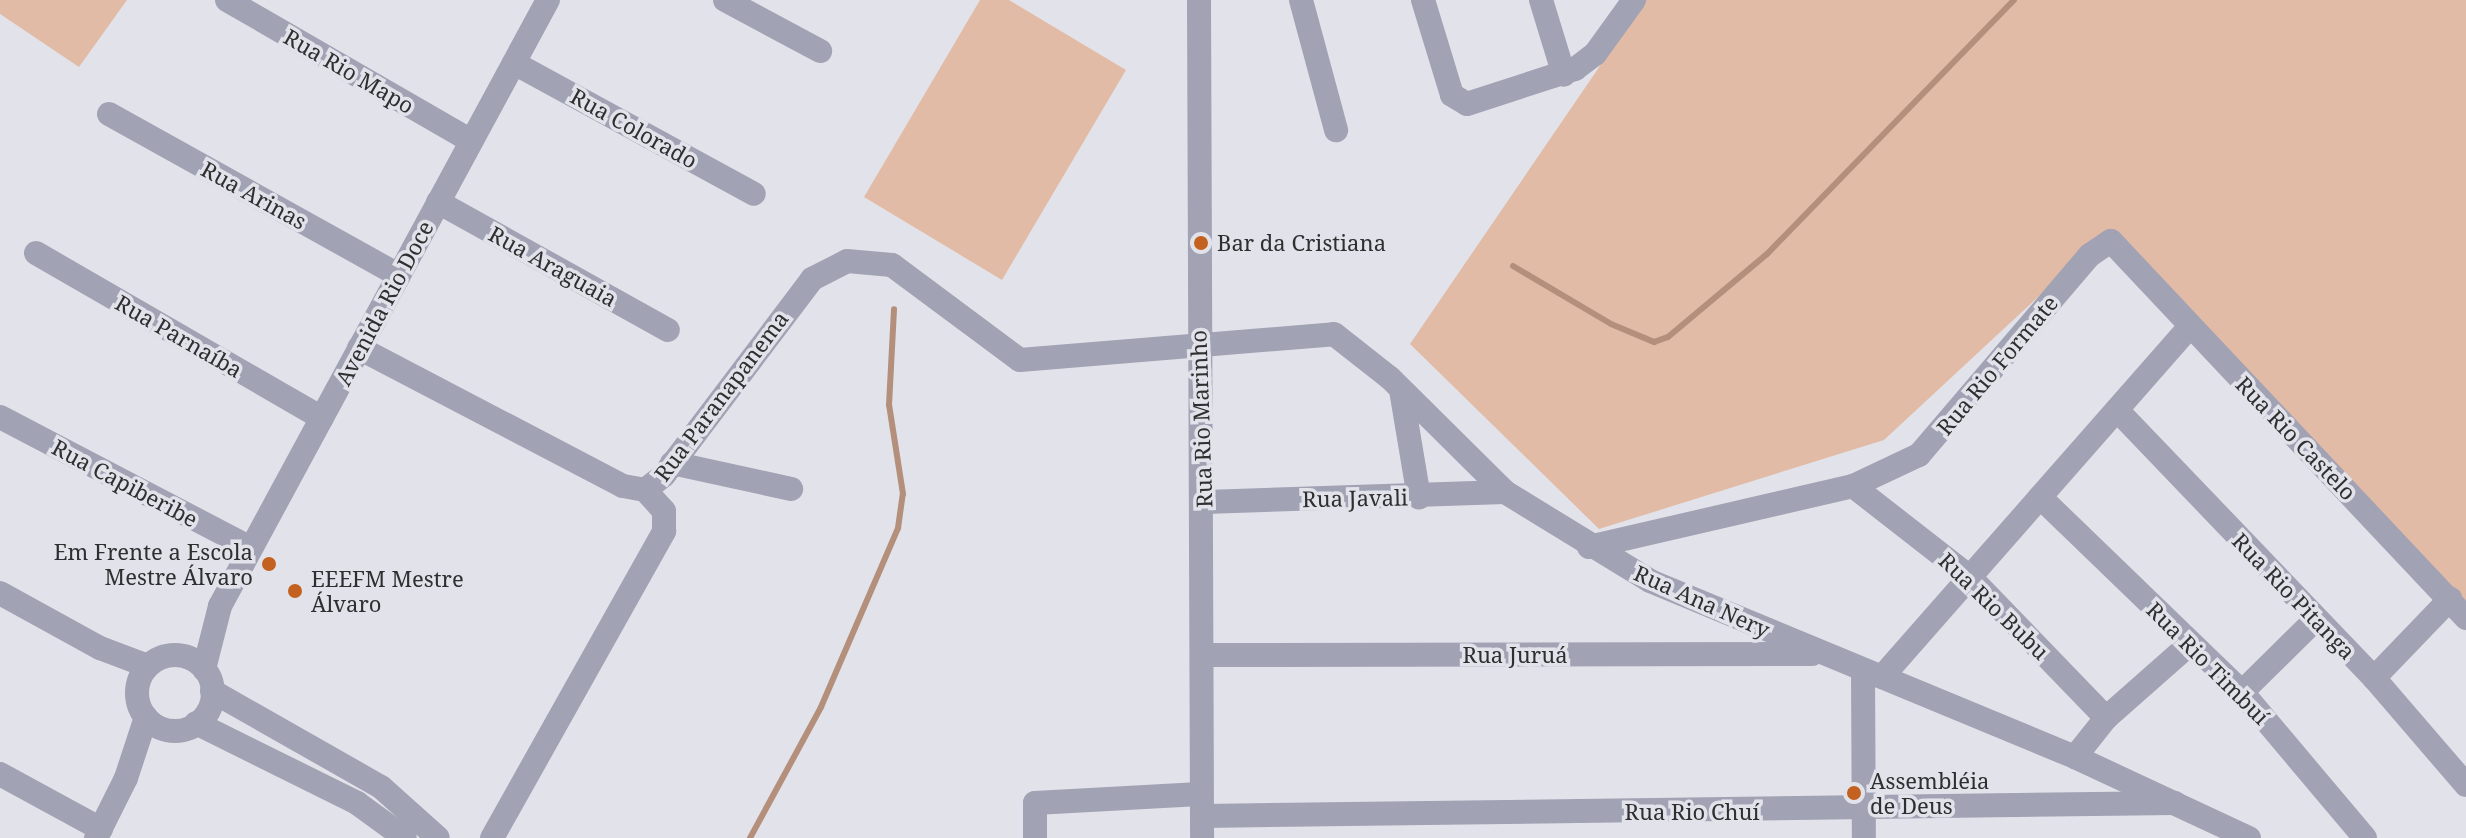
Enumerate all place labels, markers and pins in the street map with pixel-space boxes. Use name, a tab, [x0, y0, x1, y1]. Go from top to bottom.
place label: Bar da Cristiana	[1217, 230, 1386, 256]
marker: Bar da Cristiana	[1192, 234, 1210, 252]
place label: Em Frente a Escola Mestre Álvaro	[54, 538, 253, 590]
marker: Em Frente a Escola Mestre Álvaro	[260, 555, 278, 573]
place label: EEEFM Mestre Álvaro	[311, 565, 464, 616]
marker: EEEFM Mestre Álvaro	[286, 582, 304, 600]
place label: Assembléia de Deus	[1870, 767, 1989, 818]
marker: Assembléia de Deus	[1845, 784, 1863, 802]

